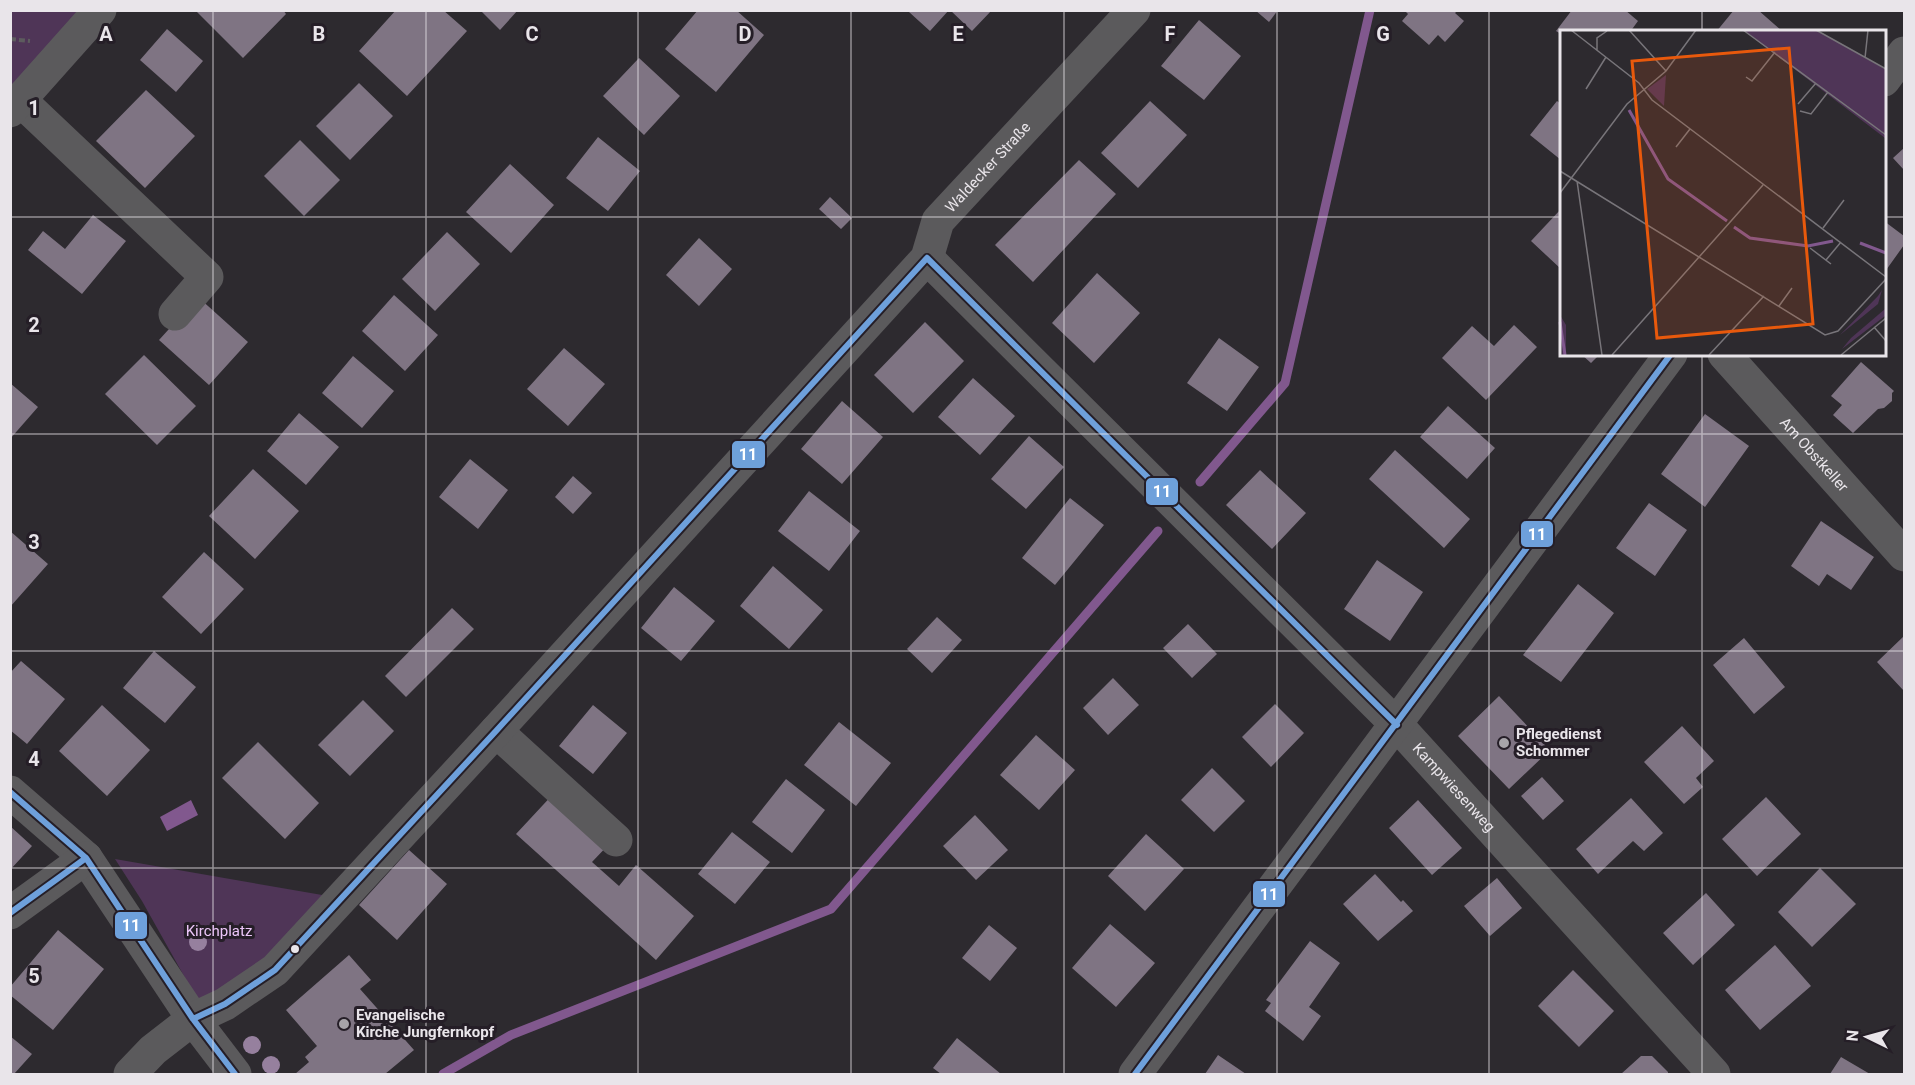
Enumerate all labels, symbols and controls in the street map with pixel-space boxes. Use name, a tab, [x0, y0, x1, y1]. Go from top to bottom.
text: A	[99, 22, 113, 46]
text: B	[313, 22, 325, 46]
text: C	[525, 22, 539, 46]
text: D	[739, 22, 752, 46]
text: E	[952, 22, 964, 46]
text: F	[1165, 22, 1176, 46]
text: G	[1376, 22, 1390, 46]
inset map	[1560, 30, 1885, 356]
text: 1	[28, 96, 40, 120]
street label: Waldecker Straße	[941, 118, 1034, 216]
text: 2	[28, 313, 40, 337]
street label: Am Obstkeller	[1776, 414, 1852, 496]
line badge: 11	[731, 440, 766, 469]
text: 11	[739, 445, 757, 464]
line badge: 11	[1145, 477, 1179, 506]
text: 11	[1153, 482, 1171, 501]
line badge: 11	[1520, 520, 1554, 548]
text: 11	[1528, 525, 1546, 544]
text: 3	[28, 530, 40, 554]
place label: Pflegedienst Schommer	[1516, 725, 1601, 760]
marker: Pflegedienst Schommer	[1497, 736, 1511, 750]
street label: Kampwiesenweg	[1409, 739, 1499, 836]
text: 4	[28, 747, 40, 771]
line badge: 11	[1252, 880, 1286, 908]
text: 11	[1260, 885, 1278, 904]
line badge: 11	[114, 911, 148, 940]
text: 11	[122, 916, 140, 935]
park label: Kirchplatz	[186, 922, 252, 940]
unlabelled marker	[289, 943, 301, 955]
text: 5	[28, 964, 40, 988]
place label: Evangelische Kirche Jungfernkopf	[356, 1006, 495, 1041]
north arrow	[1837, 1007, 1897, 1067]
marker: Evangelische Kirche Jungfernkopf	[337, 1017, 351, 1031]
text: N	[1843, 1029, 1863, 1042]

